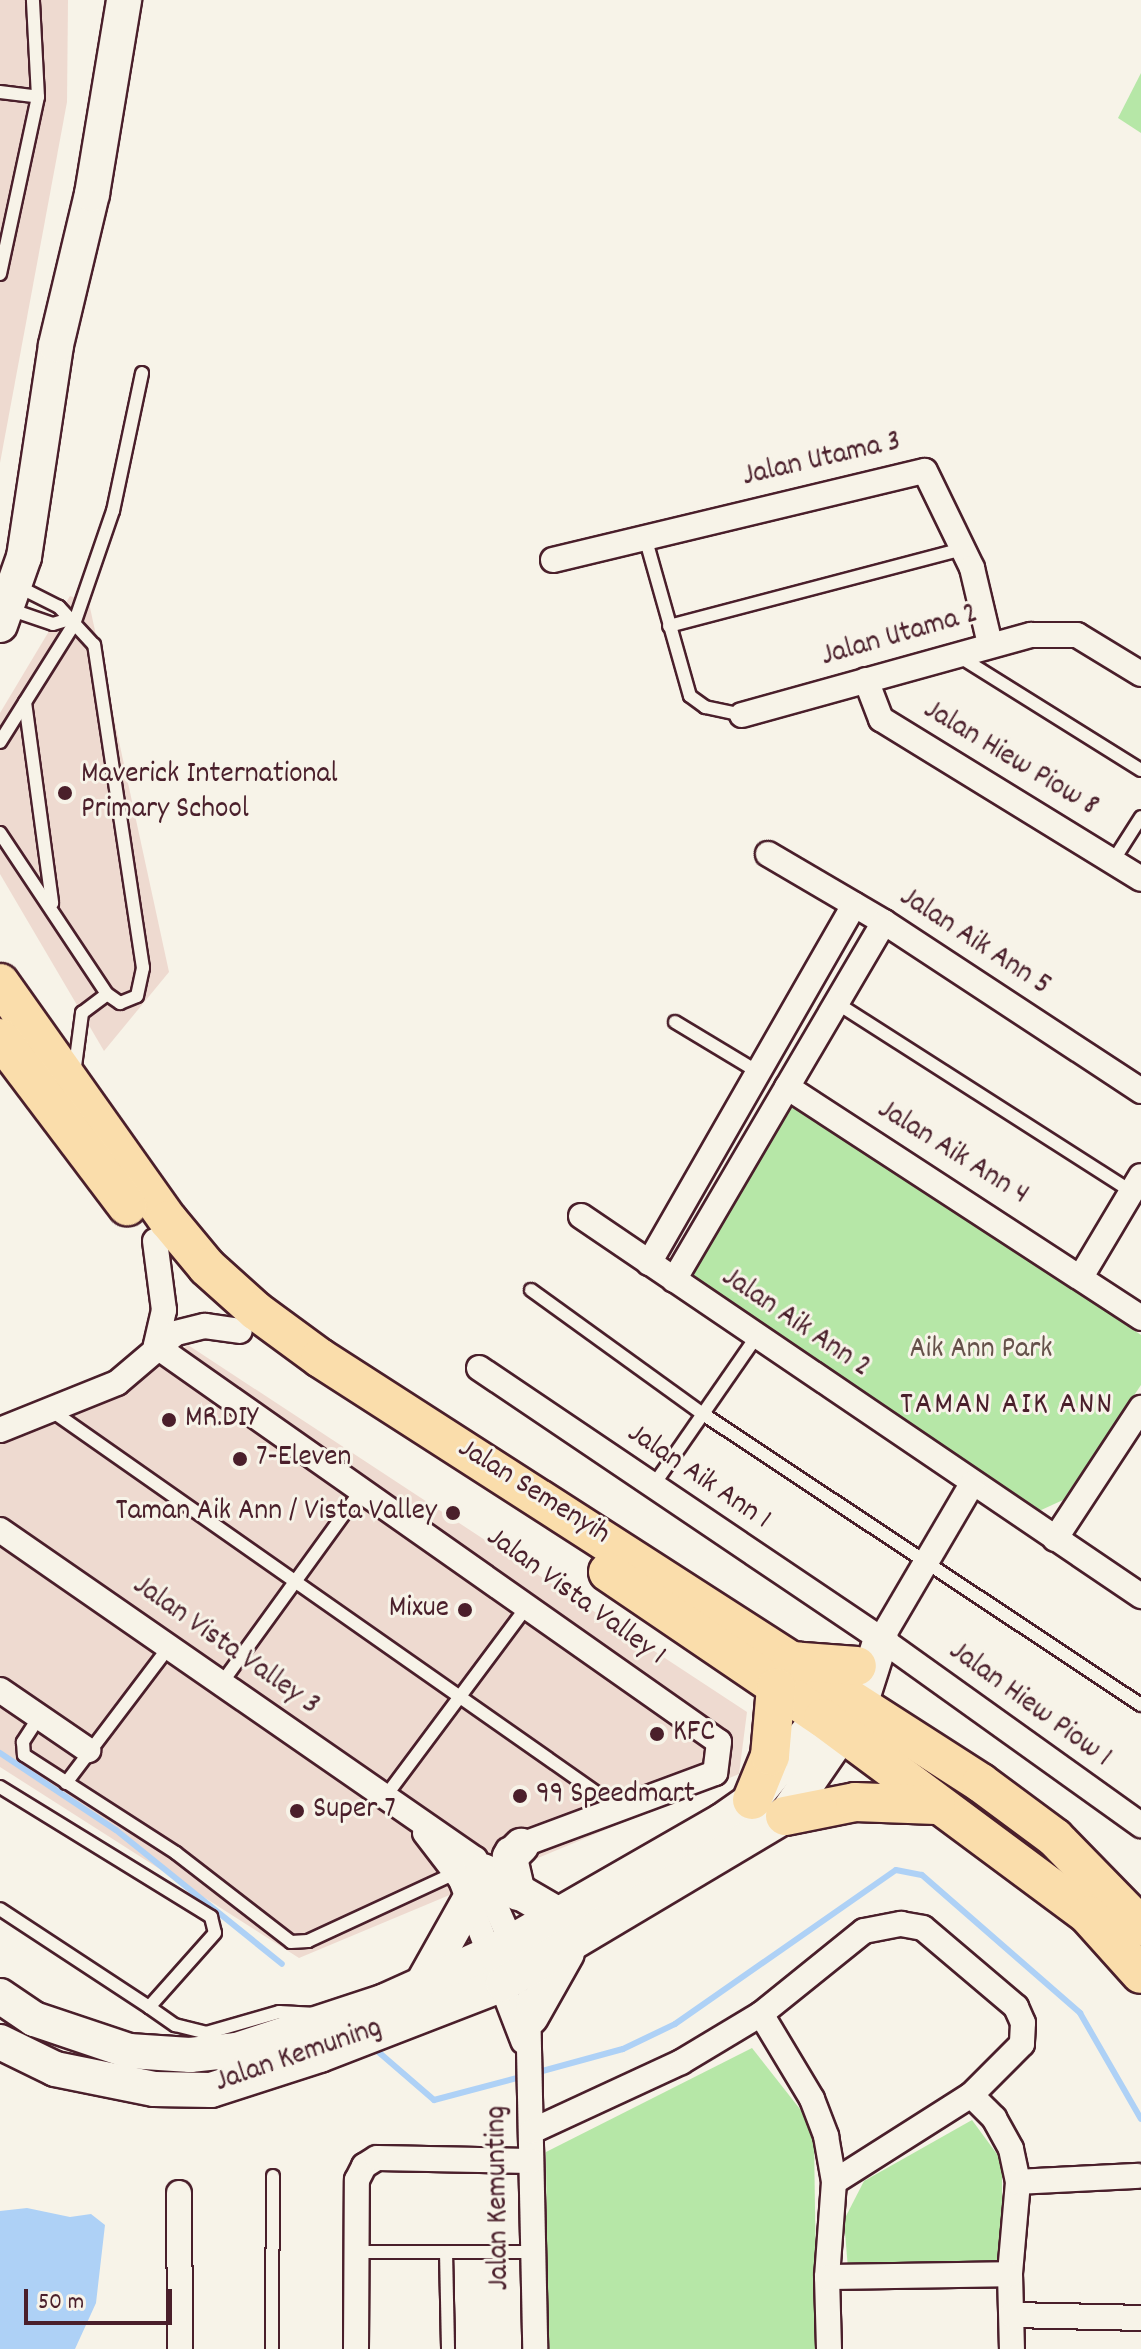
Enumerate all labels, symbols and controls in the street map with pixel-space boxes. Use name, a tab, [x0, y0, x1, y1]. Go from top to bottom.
street label: Jalan Utama 3	[739, 425, 905, 497]
street label: Jalan Utama 2	[818, 597, 982, 677]
street label: Jalan Hiew Piow 8	[916, 694, 1104, 826]
place label: Maverick International Primary School	[81, 758, 338, 828]
marker: Maverick International Primary School	[56, 784, 74, 802]
street label: Jalan Aik Ann 5	[892, 881, 1056, 1005]
street label: Jalan Aik Ann 4	[870, 1093, 1034, 1215]
street label: Jalan Aik Ann 2	[714, 1261, 876, 1387]
park label: Aik Ann Park	[909, 1333, 1053, 1369]
district label: TAMAN AIK ANN	[900, 1387, 1114, 1425]
place label: MR.DIY	[185, 1402, 258, 1438]
marker: MR.DIY	[160, 1411, 178, 1429]
street label: Jalan Aik Ann 1	[619, 1417, 777, 1539]
street label: Jalan Semenyih	[450, 1432, 616, 1554]
place label: 7-Eleven	[256, 1441, 351, 1477]
marker: 7-Eleven	[231, 1450, 249, 1468]
place label: Taman Aik Ann / Vista Valley	[115, 1495, 437, 1531]
marker: Taman Aik Ann / Vista Valley	[444, 1504, 462, 1522]
street label: Jalan Vista Valley 1	[478, 1521, 672, 1675]
street label: Jalan Vista Valley 3	[125, 1569, 325, 1725]
place label: Mixue	[389, 1592, 449, 1628]
marker: Mixue	[456, 1601, 474, 1619]
street label: Jalan Hiew Piow 1	[941, 1635, 1117, 1777]
place label: KFC	[673, 1716, 715, 1752]
marker: KFC	[648, 1725, 666, 1743]
place label: 99 Speedmart	[536, 1778, 695, 1814]
marker: 99 Speedmart	[511, 1787, 529, 1805]
place label: Super 7	[313, 1793, 396, 1829]
marker: Super 7	[288, 1802, 306, 1820]
street label: Jalan Kemuning	[211, 2012, 387, 2102]
street label: Jalan Kemunting	[480, 2105, 520, 2291]
scale bar	[28, 2273, 176, 2323]
text: 50 m	[38, 2286, 84, 2320]

